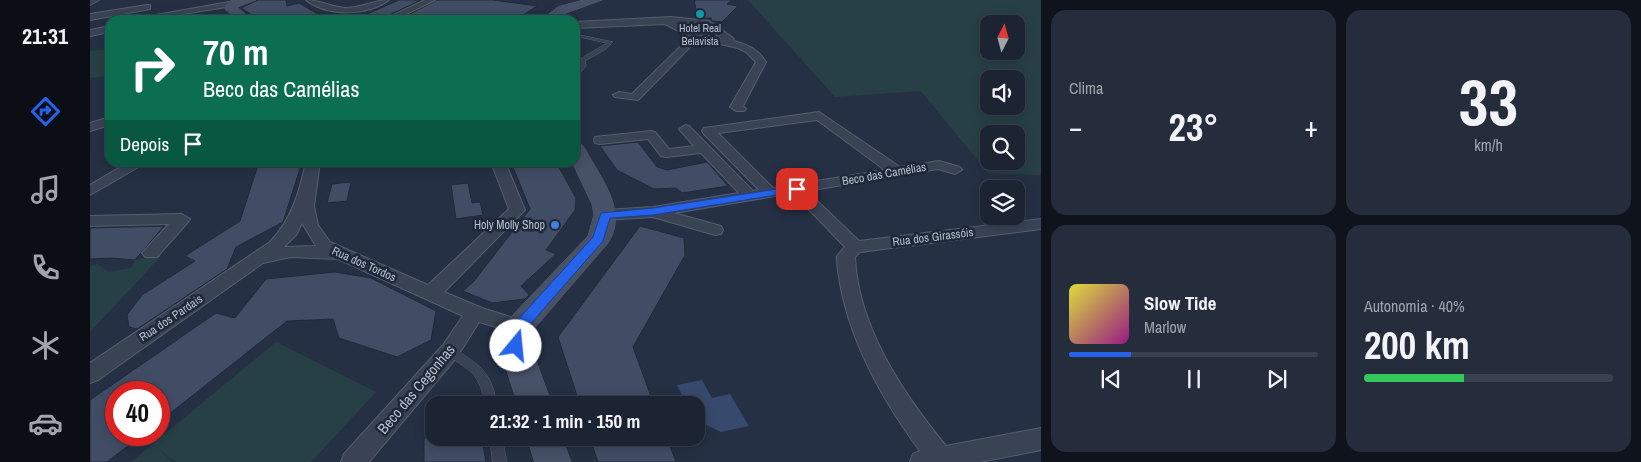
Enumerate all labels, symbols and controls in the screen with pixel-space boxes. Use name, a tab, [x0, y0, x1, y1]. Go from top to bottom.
marker: Hotel Real Belavista	[694, 8, 706, 20]
north arrow	[980, 15, 1025, 60]
map controls	[980, 15, 1025, 225]
text: 21:31	[22, 21, 68, 51]
place label: Hotel Real Belavista	[679, 21, 721, 48]
text: 70 m	[203, 29, 268, 76]
icon: right	[120, 35, 185, 100]
text: 33	[1459, 58, 1518, 145]
button: sound	[980, 70, 1025, 115]
text: Beco das Camélias	[203, 74, 359, 104]
text: Clima	[1069, 77, 1103, 99]
icon: directions	[28, 94, 63, 129]
text: 23°	[1169, 102, 1218, 153]
text: −	[1069, 108, 1082, 146]
text: +	[1305, 108, 1318, 146]
button: search	[980, 125, 1025, 170]
icon: arrive	[179, 130, 207, 158]
text: Depois	[120, 131, 169, 157]
text: km/h	[1474, 134, 1503, 156]
street label: Beco das Camélias	[841, 159, 927, 189]
pin	[776, 168, 818, 210]
icon: music	[28, 172, 63, 207]
icon: arrive	[783, 175, 811, 203]
button: layers	[980, 180, 1025, 225]
place label: Holy Molly Shop	[474, 217, 545, 233]
marker: Holy Molly Shop	[549, 219, 561, 231]
street label: Rua dos Girassóis	[892, 224, 974, 250]
street label: Rua dos Tordos	[329, 243, 399, 285]
icon: phone	[28, 250, 63, 285]
text: Slow Tide	[1144, 290, 1216, 316]
street label: Rua dos Pardais	[136, 291, 206, 345]
text: Autonomia · 40%	[1364, 295, 1465, 317]
text: Marlow	[1144, 316, 1186, 338]
position arrow	[489, 319, 541, 371]
text: 200 km	[1364, 320, 1470, 371]
icon: climate	[28, 328, 63, 363]
street label: Beco das Cegonhas	[372, 340, 460, 438]
icon: previous	[1097, 365, 1125, 393]
icon: pause	[1180, 365, 1208, 393]
icon: next	[1263, 365, 1291, 393]
speed limit sign: 40	[105, 381, 170, 446]
icon: car	[28, 406, 63, 441]
text: 21:32 · 1 min · 150 m	[490, 408, 640, 434]

